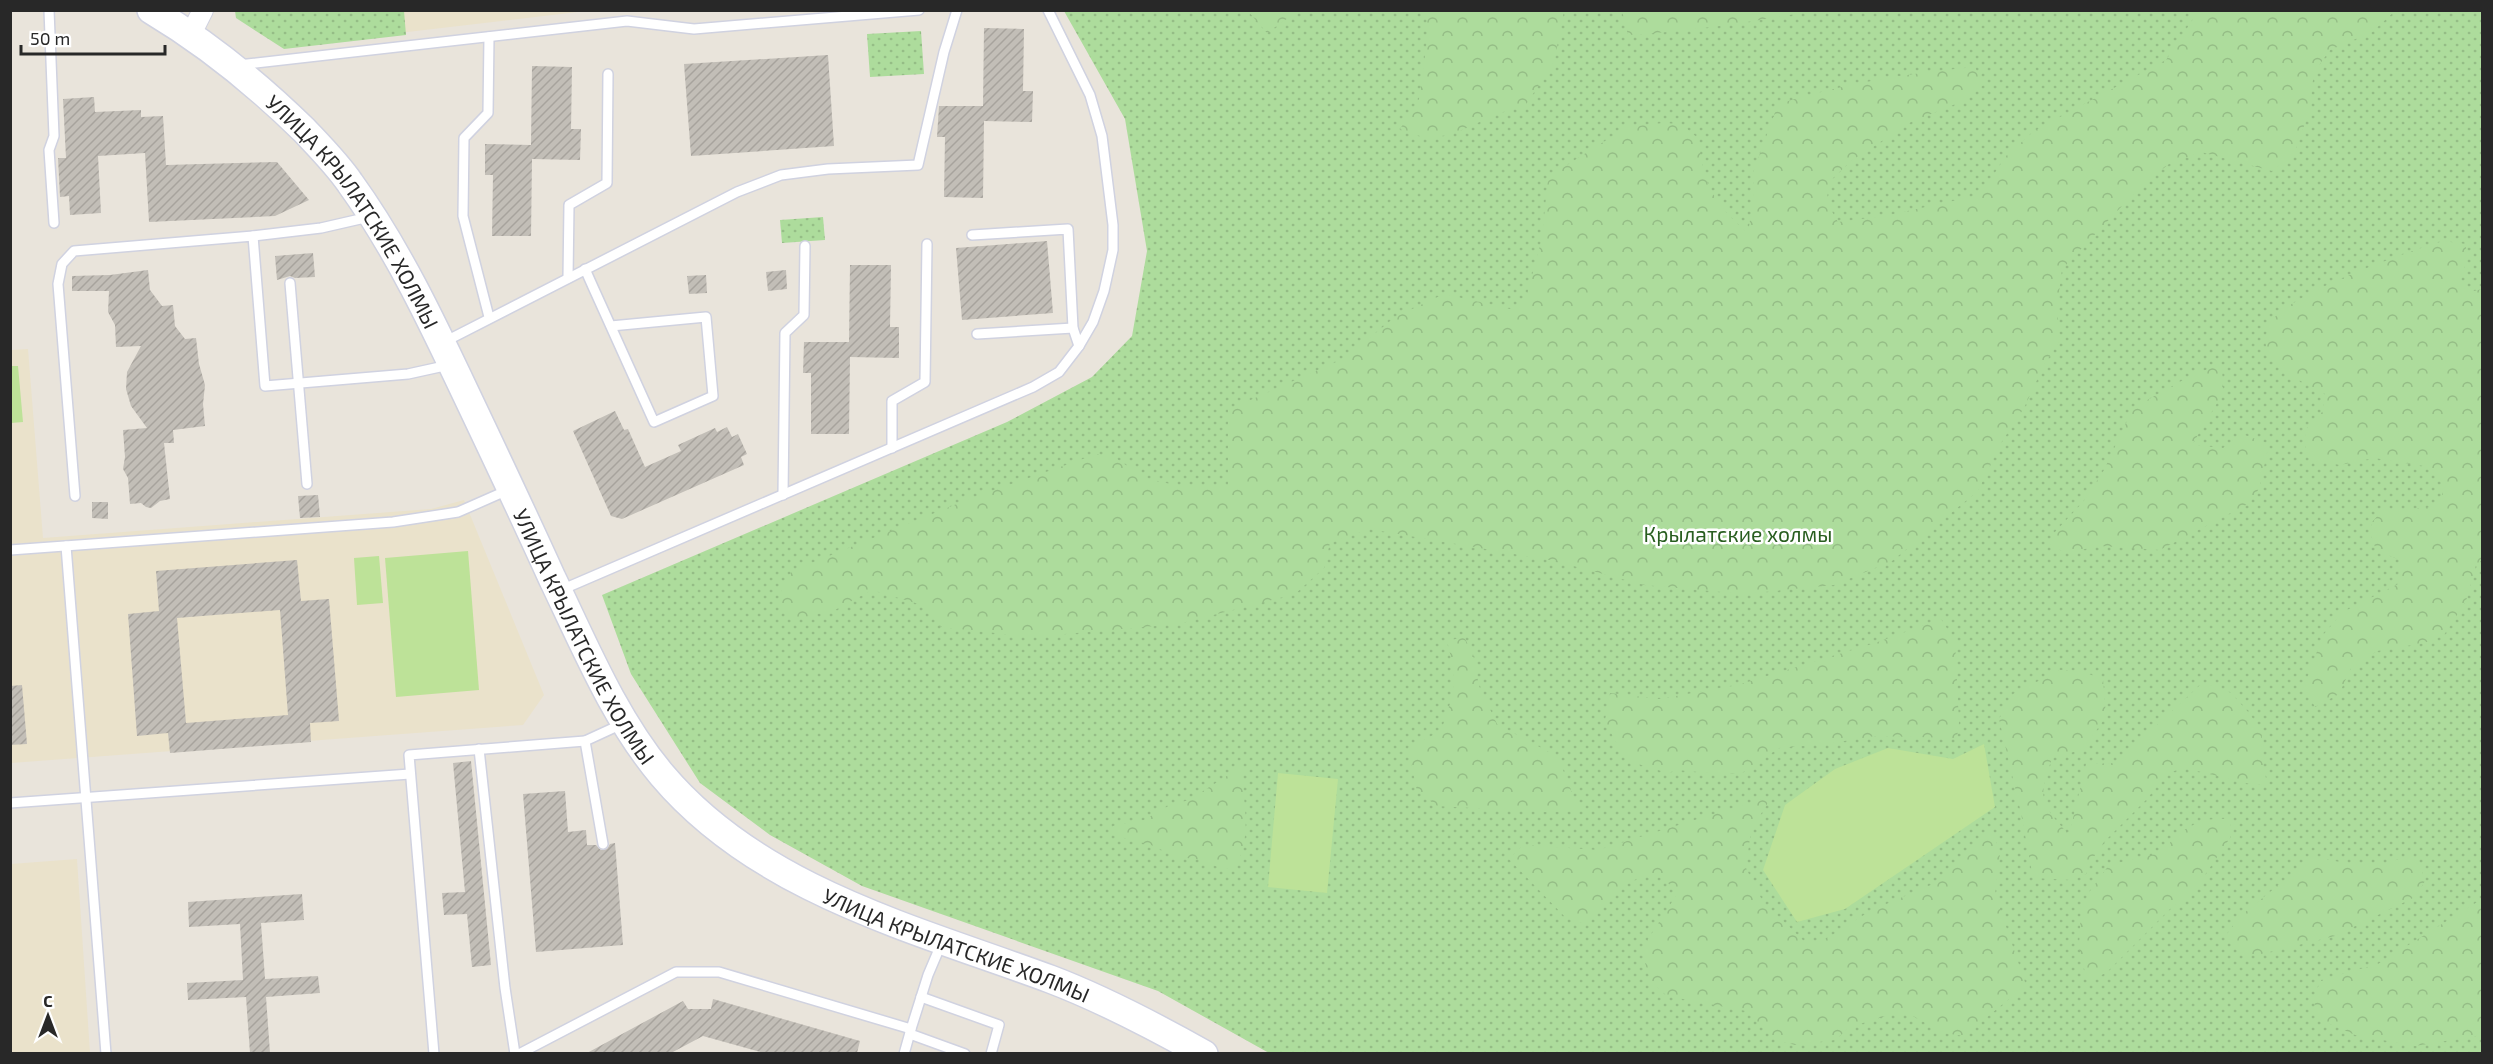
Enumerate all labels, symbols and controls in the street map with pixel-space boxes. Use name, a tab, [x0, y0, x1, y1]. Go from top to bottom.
scale bar	[21, 18, 165, 56]
text: 50 m	[30, 27, 70, 49]
street label: УЛИЦА КРЫЛАТСКИЕ ХОЛМЫ	[262, 89, 445, 332]
street label: УЛИЦА КРЫЛАТСКИЕ ХОЛМЫ	[509, 504, 661, 768]
park label: Крылатские холмы	[1644, 521, 1832, 546]
street label: УЛИЦА КРЫЛАТСКИЕ ХОЛМЫ	[819, 882, 1094, 1006]
north arrow	[18, 986, 78, 1046]
text: С	[43, 991, 53, 1010]

